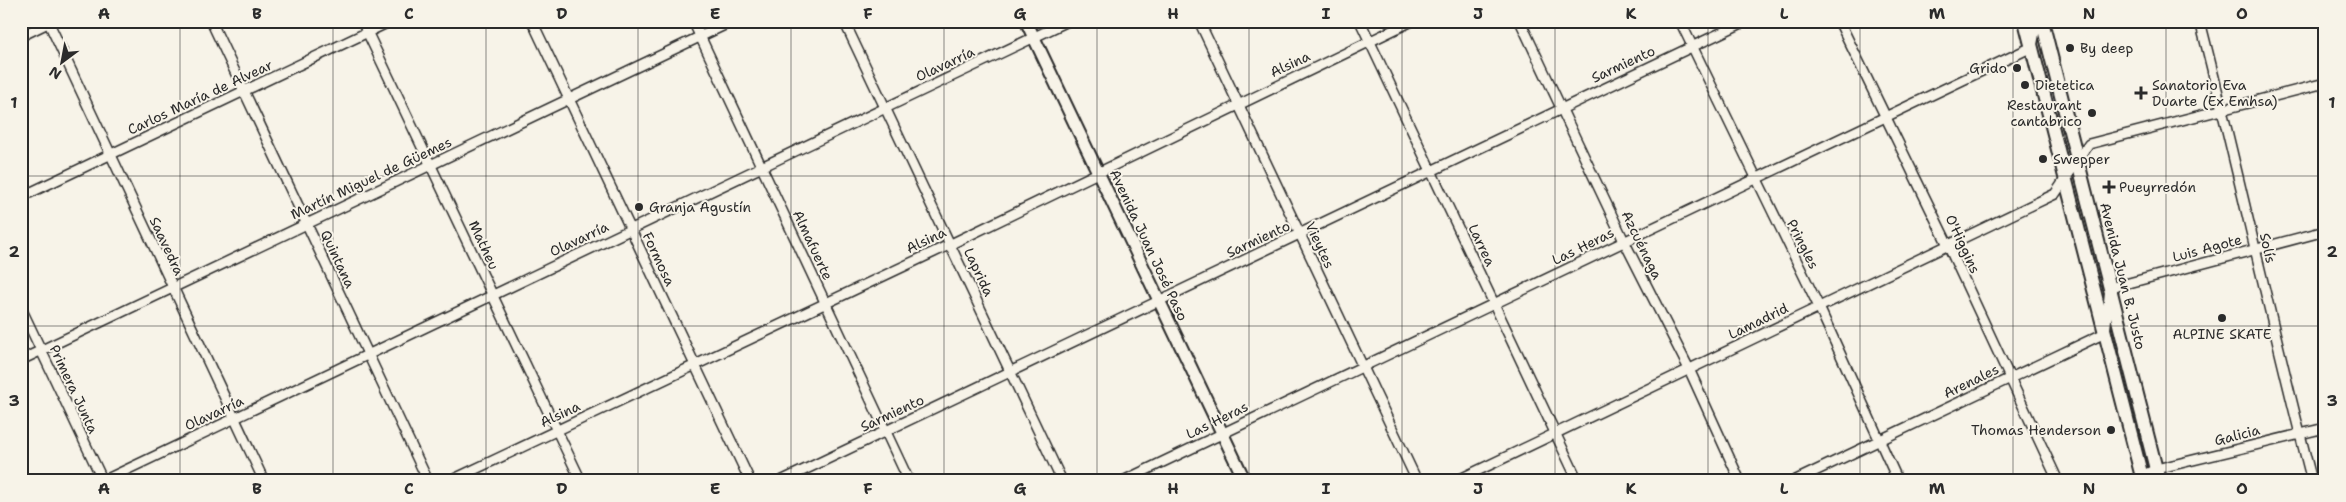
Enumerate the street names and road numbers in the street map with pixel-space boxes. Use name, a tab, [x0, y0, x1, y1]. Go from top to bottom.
street label: Sarmiento	[1588, 41, 1658, 87]
street label: Olavarría	[913, 42, 978, 85]
street label: Alsina	[1267, 47, 1313, 81]
street label: Carlos María de Alvear	[125, 55, 276, 139]
street label: Martín Miguel de Güemes	[287, 133, 455, 223]
street label: Avenida Juan José Paso	[1106, 166, 1192, 324]
street label: Avenida Juan B. Justo	[2096, 201, 2150, 351]
street label: Almafuerte	[789, 207, 837, 283]
street label: Azcuénaga	[1618, 208, 1667, 283]
street label: O'Higgins	[1942, 212, 1984, 276]
street label: Saavedra	[146, 214, 189, 278]
street label: Sarmiento	[1223, 216, 1293, 262]
street label: Pringles	[1783, 216, 1823, 272]
street label: Olavarría	[547, 217, 612, 260]
street label: Matheu	[465, 218, 503, 272]
street label: Vieytes	[1301, 219, 1339, 271]
street label: Larrea	[1464, 221, 1500, 269]
street label: Alsina	[903, 223, 949, 257]
street label: Las Heras	[1549, 223, 1617, 269]
street label: Quintana	[317, 227, 359, 291]
street label: Formosa	[639, 229, 679, 289]
street label: Luis Agote	[2170, 230, 2244, 266]
street label: Solís	[2256, 231, 2280, 265]
street label: Laprida	[960, 245, 998, 299]
street label: Lamadrid	[1725, 299, 1791, 343]
street label: Primera Junta	[46, 342, 103, 436]
street label: Arenales	[1940, 360, 2002, 402]
street label: Sarmiento	[857, 390, 927, 436]
street label: Olavarría	[182, 391, 247, 434]
street label: Alsina	[537, 397, 583, 431]
street label: Las Heras	[1183, 397, 1251, 443]
street label: Galicia	[2212, 421, 2262, 449]

